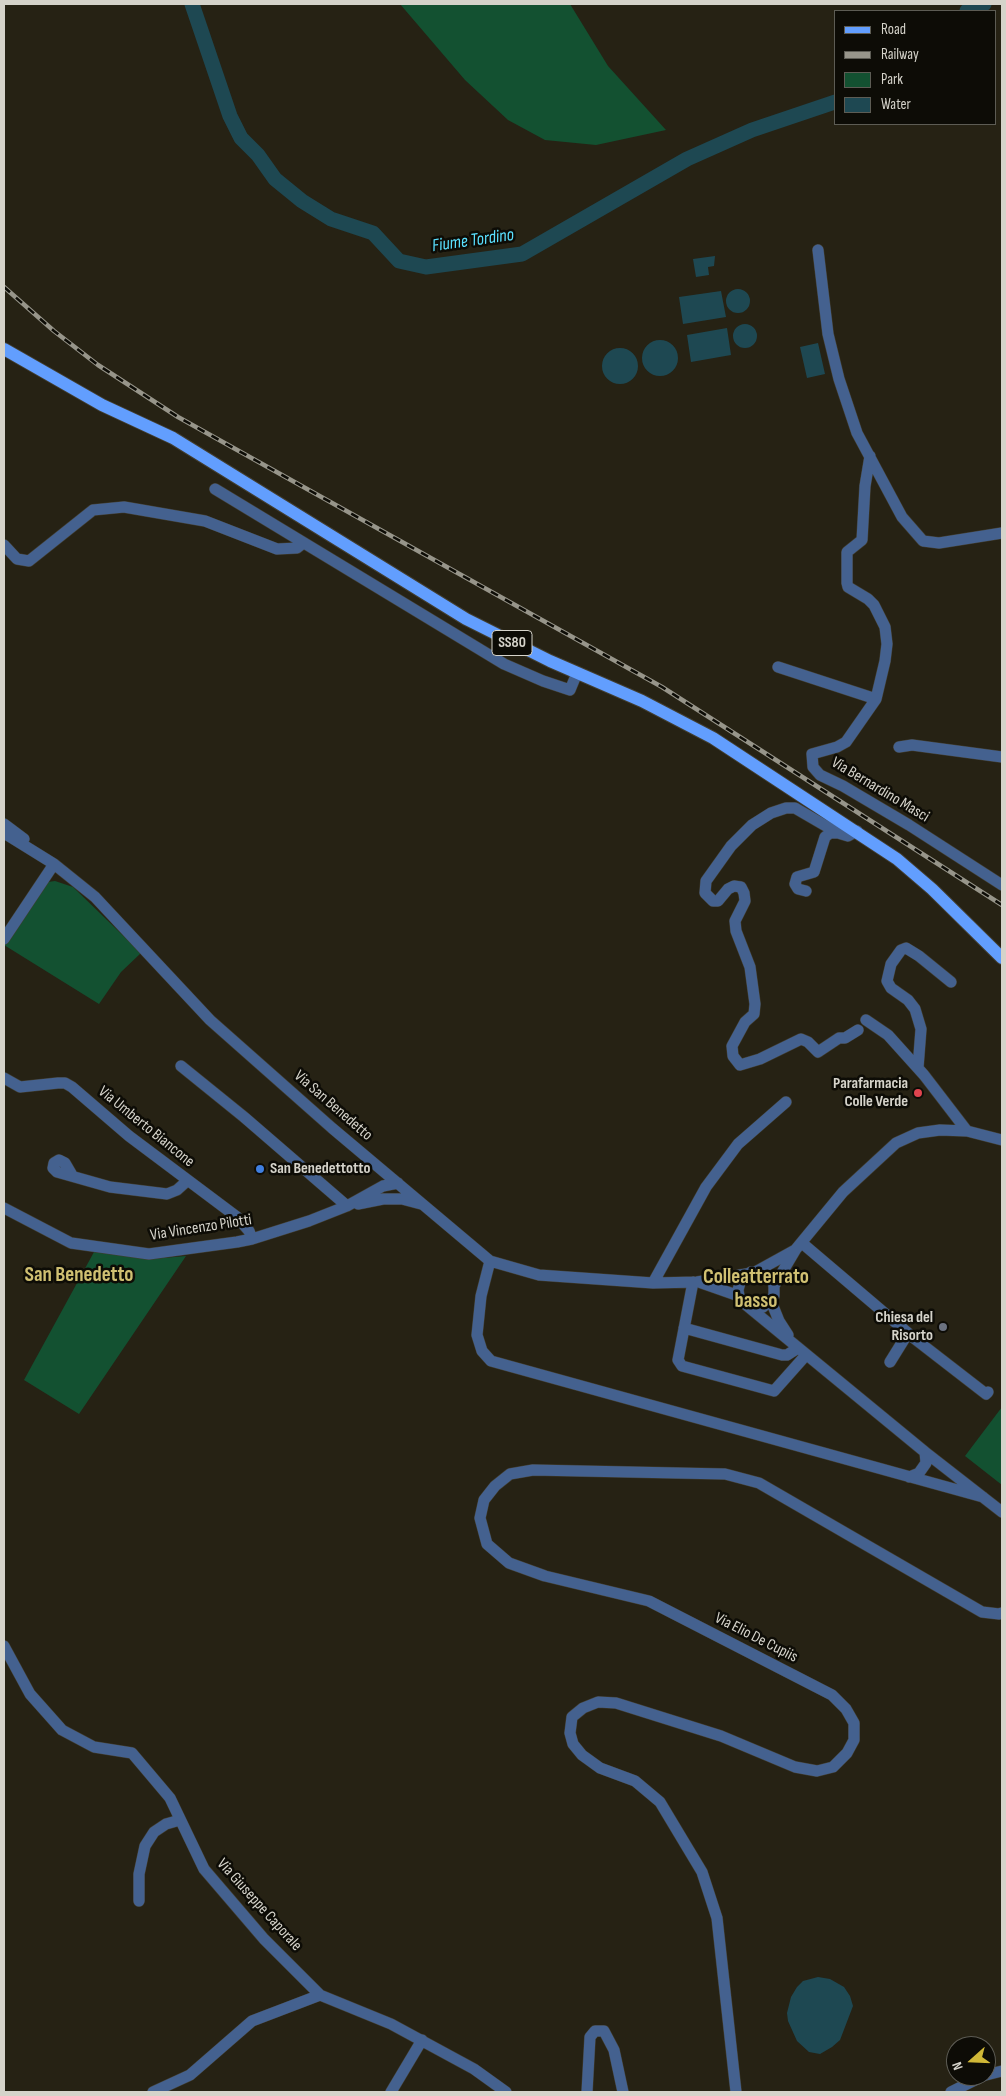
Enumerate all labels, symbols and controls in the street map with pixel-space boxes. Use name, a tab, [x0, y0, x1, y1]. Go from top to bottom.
legend	[834, 10, 996, 125]
text: Road	[881, 20, 906, 39]
text: Railway	[881, 45, 919, 64]
text: Park	[881, 70, 903, 89]
text: Water	[881, 95, 911, 114]
water label: Fiume Tordino	[431, 225, 515, 257]
road number: SS80	[492, 630, 532, 656]
street label: Via Bernardino Masci	[828, 753, 932, 827]
street label: Via San Benedetto	[290, 1067, 376, 1145]
place label: Parafarmacia Colle Verde	[833, 1074, 908, 1112]
street label: Via Umberto Biancone	[94, 1082, 198, 1172]
marker: Parafarmacia Colle Verde	[912, 1087, 924, 1099]
place label: San Benedettotto	[270, 1159, 371, 1179]
marker: San Benedettotto	[254, 1163, 266, 1175]
street label: Via Vincenzo Pilotti	[149, 1211, 253, 1245]
district label: San Benedetto	[25, 1263, 133, 1289]
district label: Colleatterrato basso	[703, 1265, 809, 1315]
place label: Chiesa del Risorto	[875, 1308, 933, 1346]
marker: Chiesa del Risorto	[937, 1321, 949, 1333]
street label: Via Elio De Cupiis	[711, 1609, 801, 1667]
street label: Via Giuseppe Caporale	[212, 1855, 306, 1955]
north arrow	[946, 2036, 996, 2086]
text: N	[948, 2060, 967, 2072]

